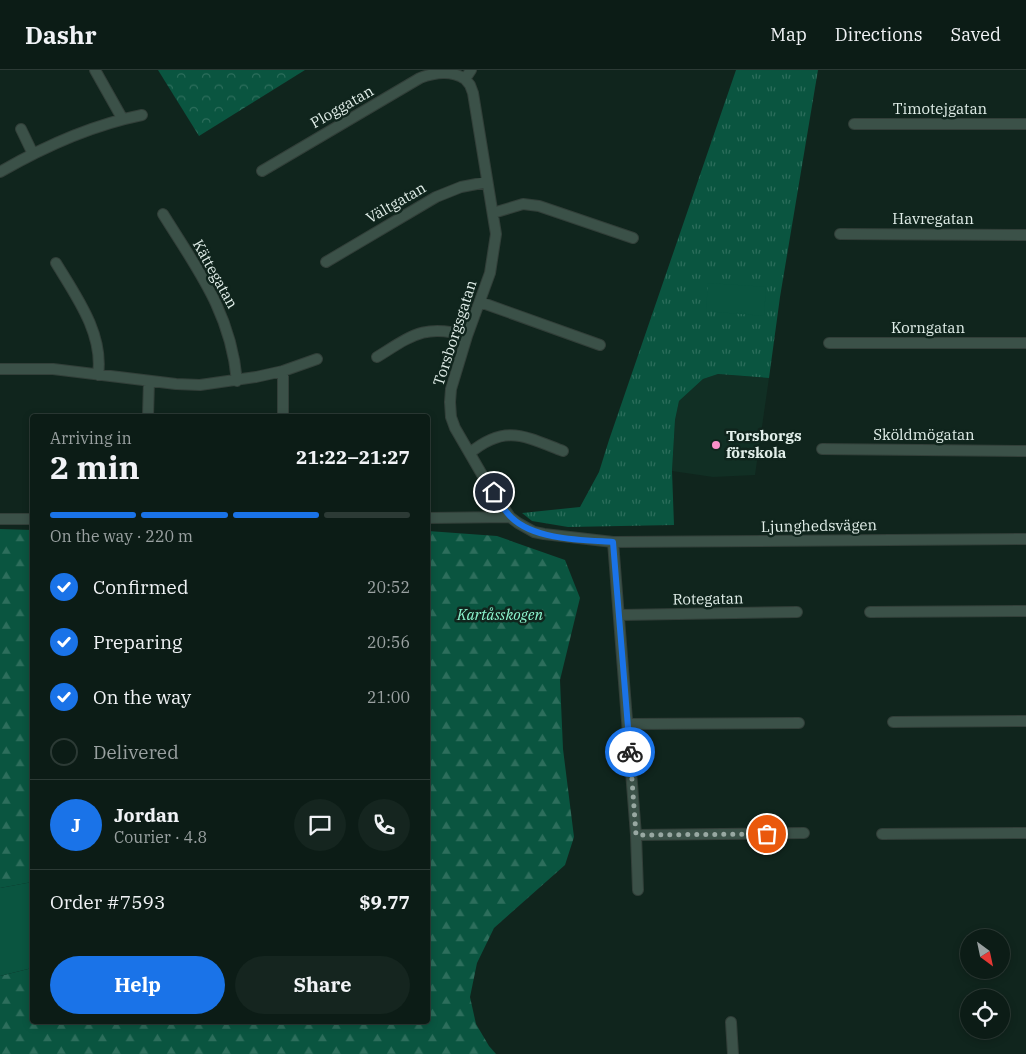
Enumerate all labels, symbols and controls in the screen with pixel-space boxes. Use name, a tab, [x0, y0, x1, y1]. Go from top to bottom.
text: Dashr	[25, 19, 96, 51]
text: Map	[770, 23, 807, 46]
text: Directions	[835, 23, 923, 46]
text: Saved	[951, 23, 1001, 46]
street label: Ploggatan	[307, 81, 377, 132]
street label: Timotejgatan	[893, 99, 988, 118]
street label: Vältgatan	[362, 178, 429, 227]
street label: Havregatan	[892, 209, 974, 228]
street label: Kättegatan	[189, 236, 242, 312]
street label: Torsborgsgatan	[428, 277, 481, 388]
street label: Korngatan	[891, 318, 965, 337]
street label: Sköldmögatan	[873, 425, 975, 444]
place label: Torsborgs förskola	[726, 426, 802, 462]
text: Arriving in	[50, 428, 132, 448]
marker: Torsborgs förskola	[710, 439, 722, 451]
text: 21:22–21:27	[296, 445, 410, 469]
text: 2 min	[50, 446, 140, 488]
pin	[473, 471, 515, 513]
icon: home	[480, 478, 508, 506]
street label: Ljunghedsvägen	[761, 515, 878, 536]
text: On the way · 220 m	[50, 526, 193, 546]
icon: check	[50, 573, 78, 601]
text: Confirmed	[93, 575, 188, 599]
text: 20:52	[367, 577, 410, 597]
street label: Rotegatan	[672, 588, 744, 609]
park label: Kartåsskogen	[456, 605, 543, 624]
icon: check	[50, 628, 78, 656]
text: Preparing	[93, 630, 182, 654]
text: 20:56	[367, 632, 410, 652]
icon: check	[50, 683, 78, 711]
text: On the way	[93, 685, 191, 709]
text: 21:00	[367, 687, 410, 707]
courier	[605, 727, 655, 777]
icon: bike	[616, 738, 644, 766]
text: Delivered	[93, 740, 179, 764]
button: chat	[294, 799, 346, 851]
button: phone	[358, 799, 410, 851]
text: Jordan	[114, 803, 179, 827]
text: J	[71, 813, 81, 837]
pin	[746, 813, 788, 855]
icon: bag	[753, 820, 781, 848]
text: Courier · 4.8	[114, 827, 207, 847]
text: Order #7593	[50, 890, 165, 914]
text: $9.77	[359, 890, 410, 914]
north arrow	[960, 929, 1010, 979]
map controls	[960, 929, 1010, 1039]
button: Help	[50, 956, 225, 1014]
button: Share	[235, 956, 410, 1014]
button: locate	[960, 989, 1010, 1039]

